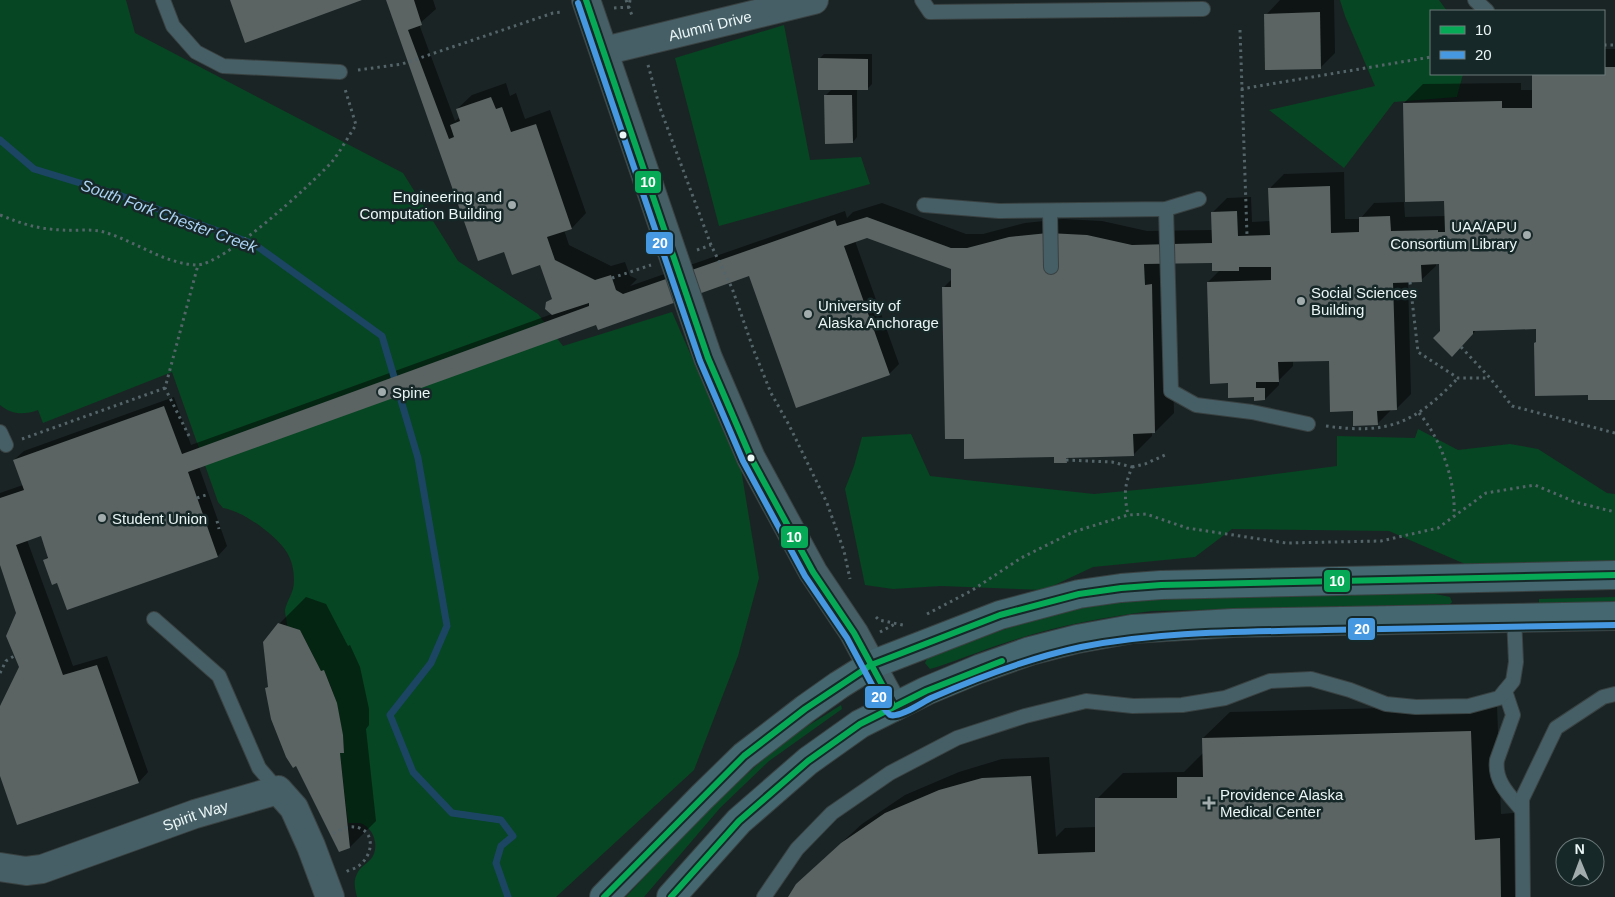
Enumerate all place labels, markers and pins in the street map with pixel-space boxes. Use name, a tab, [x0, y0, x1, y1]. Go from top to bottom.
unlabelled marker	[618, 130, 628, 140]
place label: Engineering and Computation Building	[359, 188, 502, 222]
marker: Engineering and Computation Building	[506, 199, 518, 211]
place label: UAA/APU Consortium Library	[1390, 218, 1517, 252]
marker: UAA/APU Consortium Library	[1521, 229, 1533, 241]
place label: Social Sciences Building	[1311, 284, 1417, 318]
marker: Social Sciences Building	[1295, 295, 1307, 307]
place label: University of Alaska Anchorage	[818, 297, 939, 331]
marker: University of Alaska Anchorage	[802, 308, 814, 320]
place label: Spine	[392, 384, 430, 401]
marker: Spine	[376, 386, 388, 398]
unlabelled marker	[746, 453, 756, 463]
place label: Student Union	[112, 510, 207, 527]
marker: Student Union	[96, 512, 108, 524]
place label: Providence Alaska Medical Center	[1220, 786, 1344, 820]
marker: Providence Alaska Medical Center	[1202, 796, 1216, 810]

